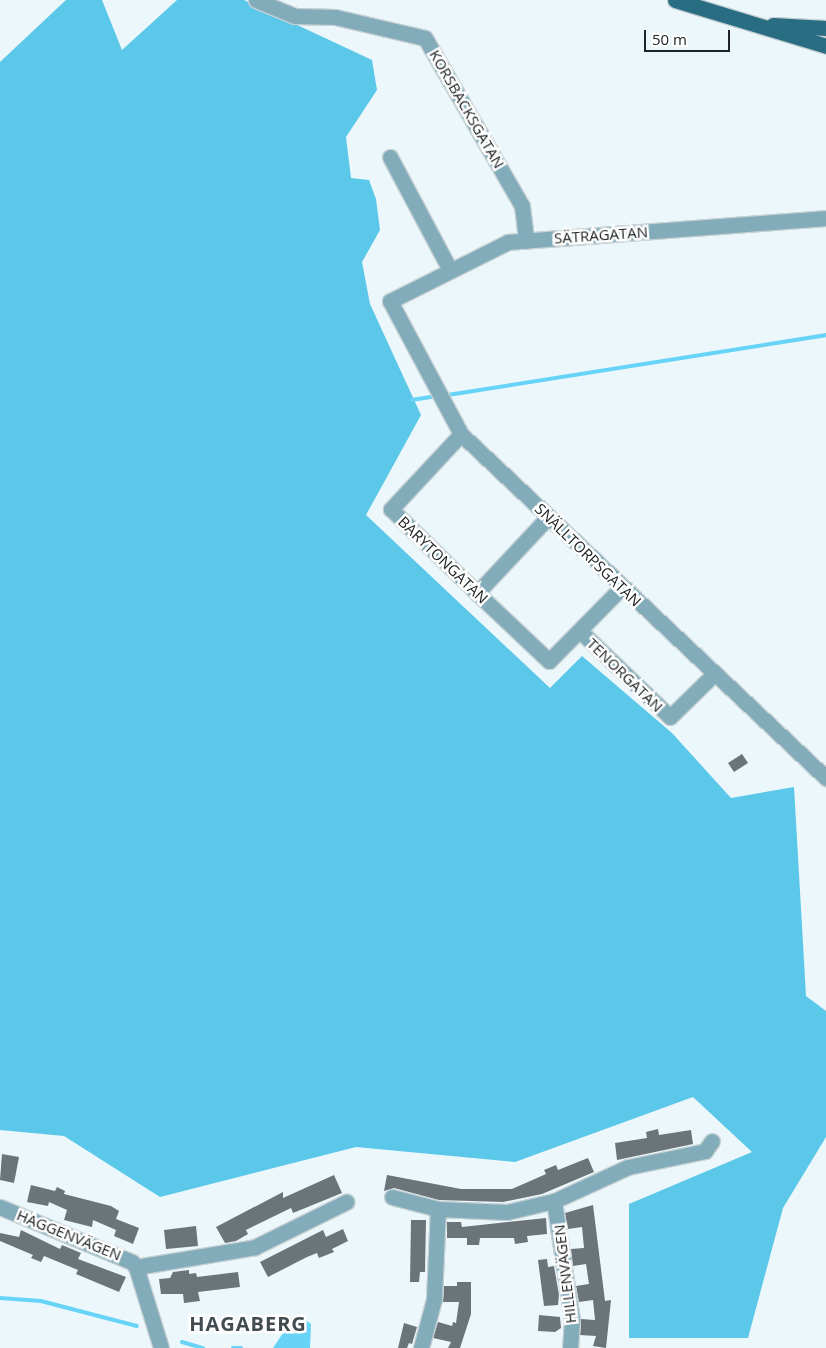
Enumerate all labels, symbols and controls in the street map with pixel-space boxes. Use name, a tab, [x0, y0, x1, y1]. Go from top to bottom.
scale bar	[646, 20, 732, 52]
text: 50 m	[652, 29, 687, 49]
street label: KORSBACKSGATAN	[426, 47, 508, 171]
street label: SÄTRAGATAN	[553, 223, 649, 247]
street label: SNÄLLTORPSGATAN	[531, 500, 645, 610]
street label: BARYTONGATAN	[394, 513, 492, 607]
street label: TENORGATAN	[583, 634, 667, 716]
street label: HAGGENVÄGEN	[14, 1206, 124, 1264]
street label: HILLENVÄGEN	[550, 1224, 580, 1324]
district label: HAGABERG	[188, 1311, 308, 1335]

